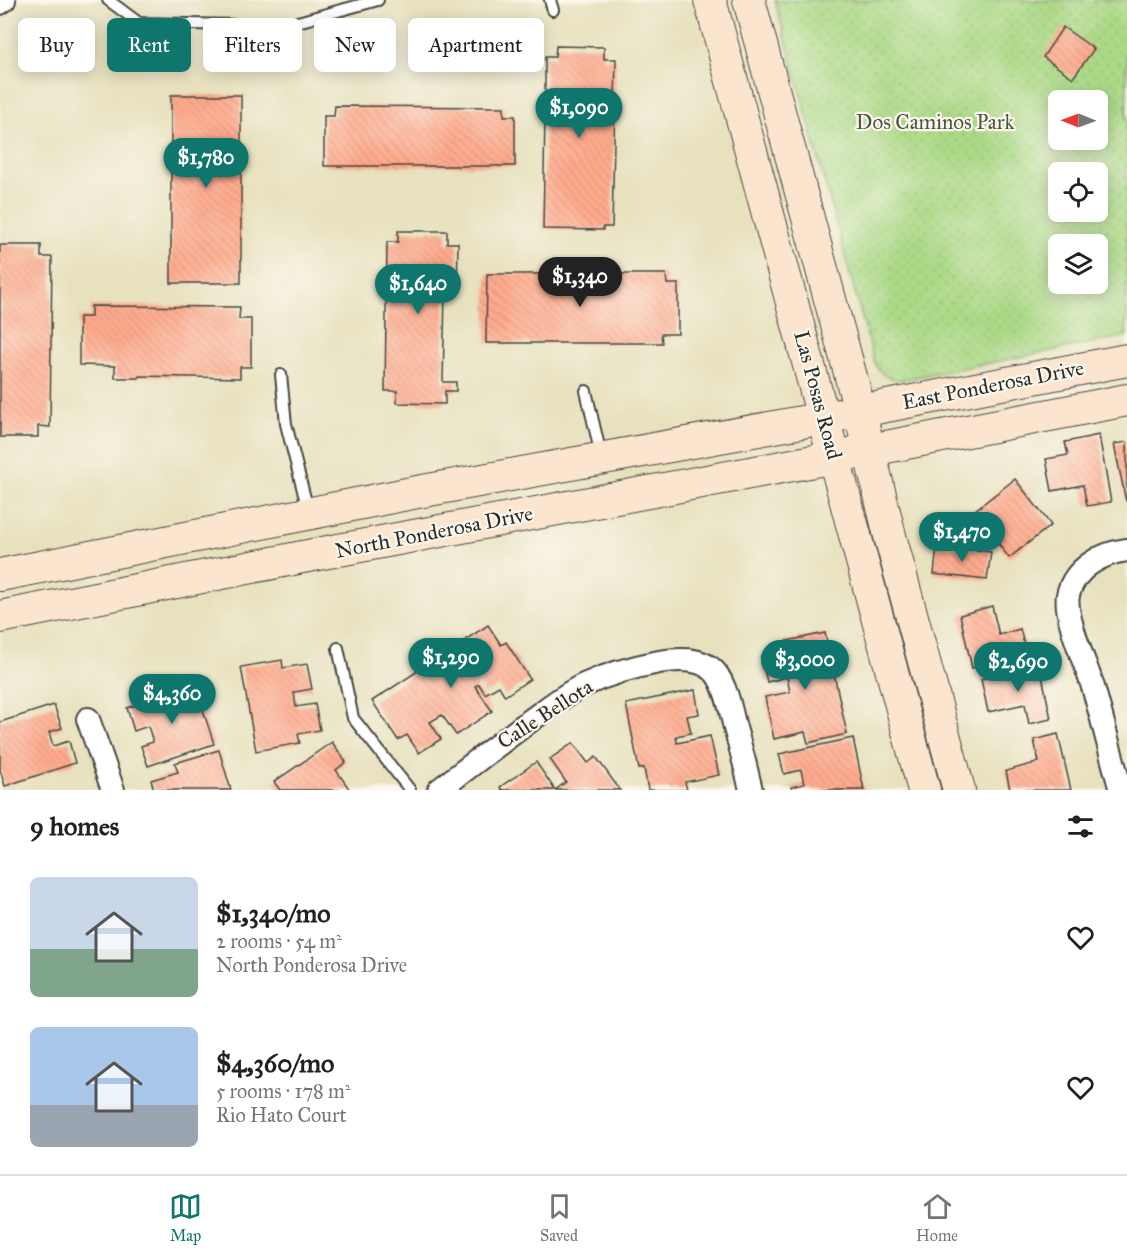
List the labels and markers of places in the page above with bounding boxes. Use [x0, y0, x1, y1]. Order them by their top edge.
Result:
pin: $1,090 [530, 88, 628, 139]
pin: $1,780 [157, 138, 255, 189]
pin: $1,340 [531, 257, 629, 308]
pin: $1,640 [369, 264, 467, 315]
pin: $1,470 [913, 512, 1011, 563]
pin: $1,290 [402, 638, 500, 689]
pin: $3,000 [756, 640, 854, 691]
pin: $2,690 [969, 642, 1067, 693]
pin: $4,360 [123, 674, 221, 725]

